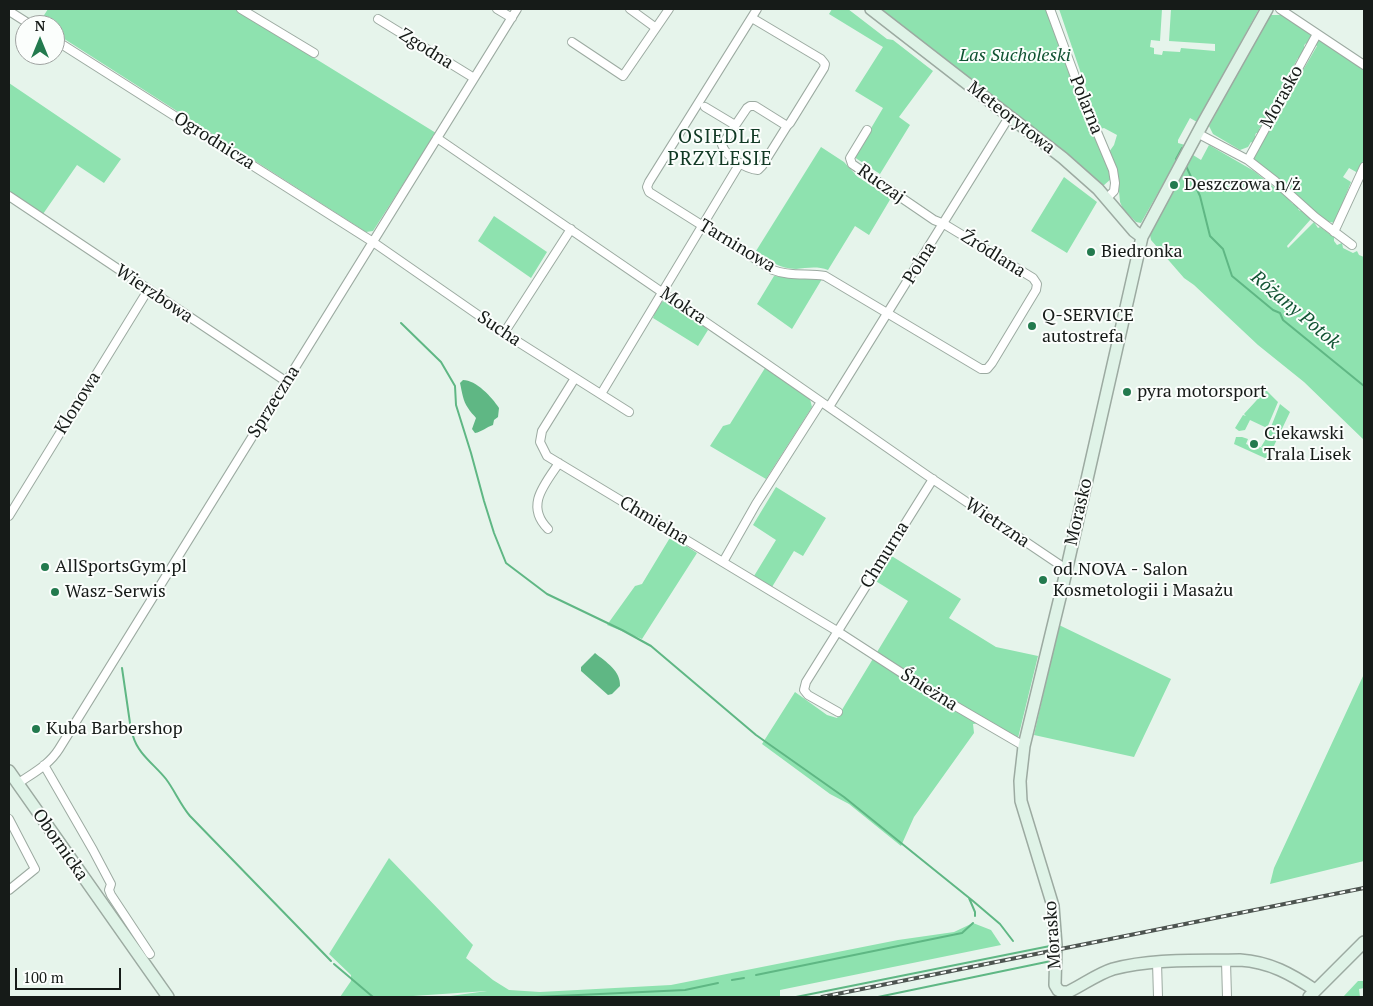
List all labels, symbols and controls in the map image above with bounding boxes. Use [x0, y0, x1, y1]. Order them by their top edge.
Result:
north arrow [15, 15, 65, 65]
text: N [35, 16, 45, 35]
street label: Zgodna [395, 24, 457, 74]
park label: Las Sucholeski [959, 45, 1071, 67]
street label: Morasko [1256, 62, 1308, 132]
street label: Polarna [1064, 73, 1108, 137]
street label: Meteorytowa [963, 77, 1059, 159]
street label: Ogrodnicza [169, 108, 259, 174]
district label: OSIEDLE PRZYLESIE [666, 127, 774, 171]
street label: Ruczaj [853, 160, 909, 208]
place label: Deszczowa n/ż [1184, 174, 1301, 196]
marker: Deszczowa n/ż [1168, 179, 1180, 191]
street label: Tarninowa [695, 215, 779, 277]
street label: Źródlana [957, 226, 1029, 282]
street label: Polna [899, 238, 941, 288]
place label: Biedronka [1101, 241, 1182, 263]
marker: Biedronka [1085, 246, 1097, 258]
street label: Wierzbowa [111, 260, 197, 328]
water label: Różany Potok [1246, 266, 1344, 354]
street label: Mokra [656, 283, 710, 329]
place label: Q-SERVICE autostrefa [1042, 305, 1134, 348]
street label: Sucha [473, 307, 525, 351]
marker: Q-SERVICE autostrefa [1026, 320, 1038, 332]
street label: Sprzeczna [243, 362, 305, 442]
street label: Klonowa [50, 368, 106, 438]
place label: pyra motorsport [1137, 381, 1267, 403]
marker: pyra motorsport [1121, 386, 1133, 398]
place label: Ciekawski Trala Lisek [1264, 423, 1351, 466]
marker: Ciekawski Trala Lisek [1248, 438, 1260, 450]
street label: Morasko [1061, 476, 1097, 548]
street label: Chmielna [615, 492, 693, 550]
street label: Wietrzna [961, 494, 1033, 552]
street label: Chmurna [856, 518, 914, 592]
place label: AllSportsGym.pl [55, 556, 187, 578]
place label: od.NOVA - Salon Kosmetologii i Masażu [1053, 559, 1233, 602]
marker: AllSportsGym.pl [39, 561, 51, 573]
marker: od.NOVA - Salon Kosmetologii i Masażu [1037, 574, 1049, 586]
place label: Wasz-Serwis [65, 581, 166, 603]
marker: Wasz-Serwis [49, 586, 61, 598]
street label: Śnieżna [896, 664, 962, 716]
place label: Kuba Barbershop [46, 718, 183, 740]
marker: Kuba Barbershop [30, 723, 42, 735]
street label: Obornicka [27, 805, 93, 885]
street label: Morasko [1040, 900, 1066, 970]
scale bar [18, 958, 124, 990]
text: 100 m [23, 967, 64, 987]

